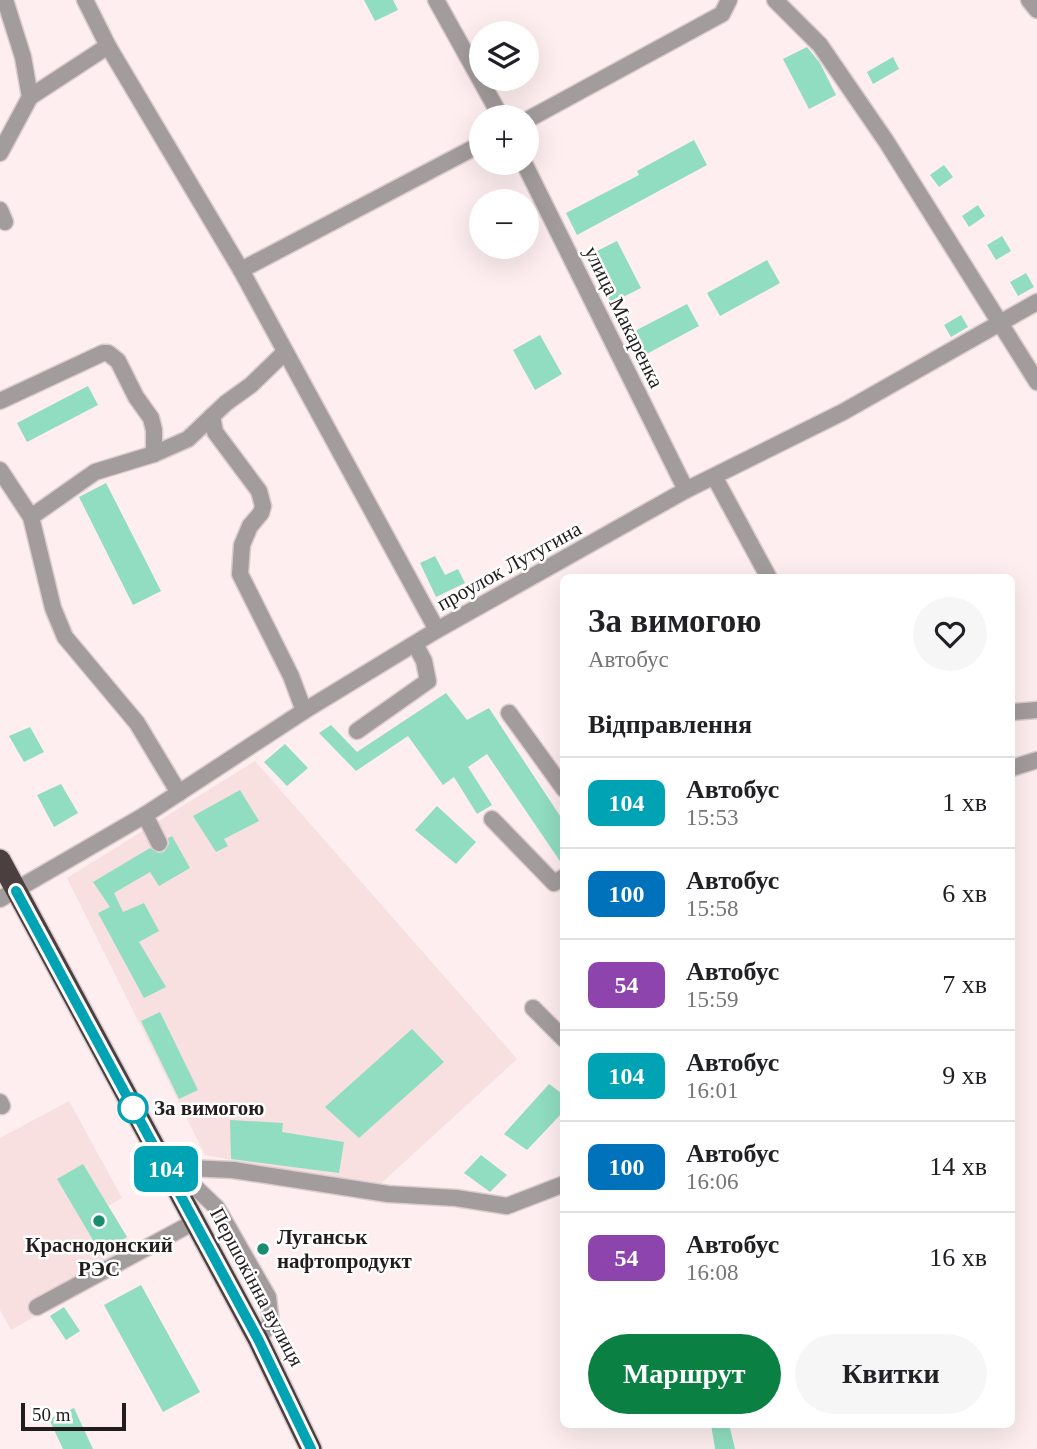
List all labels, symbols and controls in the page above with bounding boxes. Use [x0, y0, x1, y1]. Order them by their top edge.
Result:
map controls [469, 21, 539, 259]
button: layers [469, 21, 539, 91]
button: + [469, 105, 539, 175]
button: − [469, 189, 539, 259]
street label: улица Макаренка [579, 242, 669, 392]
street label: проулок Лутугина [433, 516, 586, 616]
button: heart [913, 597, 987, 671]
text: За вимогою [588, 603, 761, 639]
text: Автобус [588, 647, 669, 672]
text: Відправлення [588, 710, 752, 739]
text: Автобус [686, 775, 779, 804]
text: 1 хв [942, 788, 987, 817]
text: 104 [609, 790, 645, 816]
text: 15:53 [686, 805, 738, 830]
text: Автобус [686, 866, 779, 895]
text: 6 хв [942, 879, 987, 908]
text: 100 [609, 881, 645, 907]
text: 15:58 [686, 896, 738, 921]
text: Автобус [686, 957, 779, 986]
text: 7 хв [942, 970, 987, 999]
text: 54 [615, 972, 639, 998]
text: 15:59 [686, 987, 738, 1012]
text: Автобус [686, 1048, 779, 1077]
text: 9 хв [942, 1061, 987, 1090]
text: 104 [609, 1063, 645, 1089]
text: 16:01 [686, 1078, 738, 1103]
marker: За вимогою [118, 1093, 148, 1123]
place label: За вимогою [154, 1096, 264, 1120]
text: Автобус [686, 1139, 779, 1168]
line badge: 104 [126, 1146, 206, 1192]
text: 14 хв [929, 1152, 987, 1181]
text: 100 [609, 1154, 645, 1180]
text: 104 [148, 1156, 184, 1182]
text: 16:06 [686, 1169, 738, 1194]
street label: Першокінна вулиця [205, 1204, 309, 1371]
marker: Краснодонский РЭС [91, 1213, 107, 1229]
place label: Луганськ нафтопродукт [277, 1225, 413, 1273]
text: Автобус [686, 1230, 779, 1259]
place label: Краснодонский РЭС [25, 1233, 173, 1281]
marker: Луганськ нафтопродукт [255, 1241, 271, 1257]
text: 16 хв [929, 1243, 987, 1272]
text: 54 [615, 1245, 639, 1271]
text: 16:08 [686, 1260, 738, 1285]
button: Маршрут [588, 1334, 781, 1414]
button: Квитки [795, 1334, 987, 1414]
scale bar [21, 1400, 126, 1432]
text: 50 m [32, 1404, 71, 1425]

